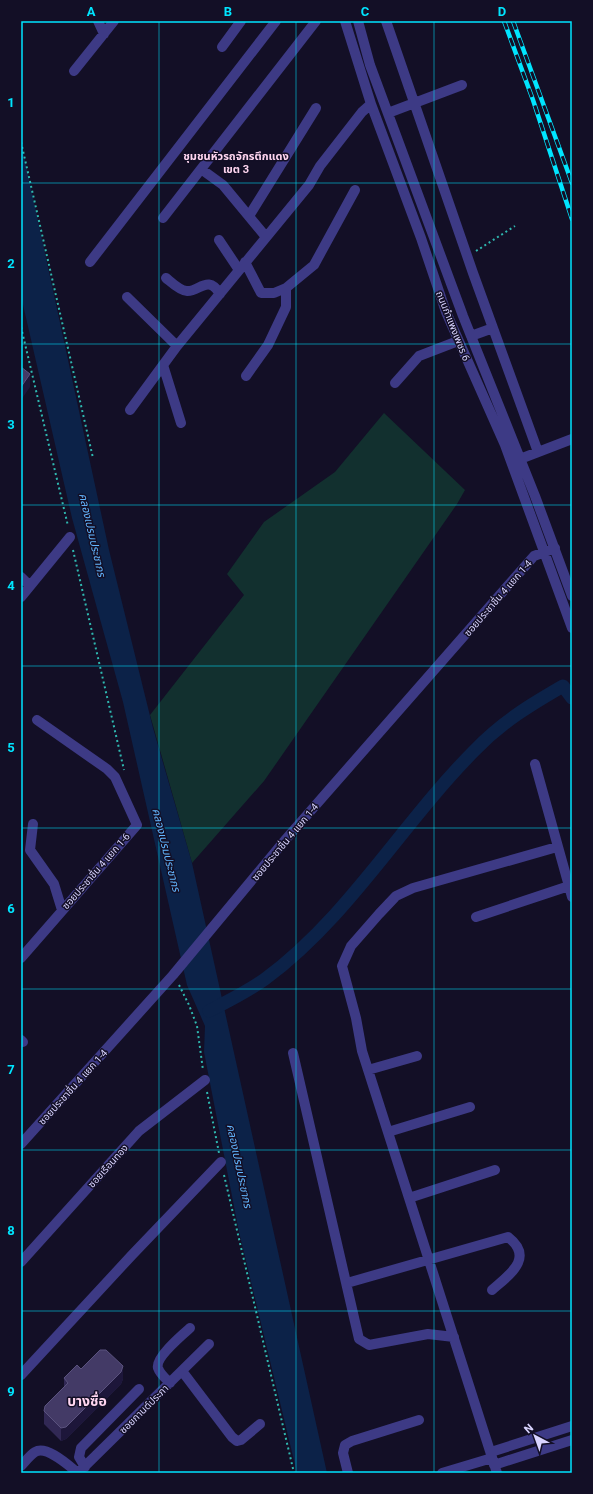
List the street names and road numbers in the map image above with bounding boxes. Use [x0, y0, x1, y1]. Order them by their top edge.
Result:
street label: ถนนกำแพงเพชร 6 [434, 289, 472, 363]
street label: ซอยประชาชื่น 4 แยก 1-4 [460, 556, 534, 638]
street label: ซอยประชาชื่น 4 แยก 1-4 [248, 800, 321, 883]
street label: ซอยประชาชื่น 4 แยก 1-6 [58, 829, 132, 911]
street label: ซอยประชาชื่น 4 แยก 1-4 [35, 1046, 110, 1127]
street label: ซอยเรือนทอง [86, 1142, 130, 1190]
street label: ซอยกานต์ประภา [117, 1382, 171, 1436]

